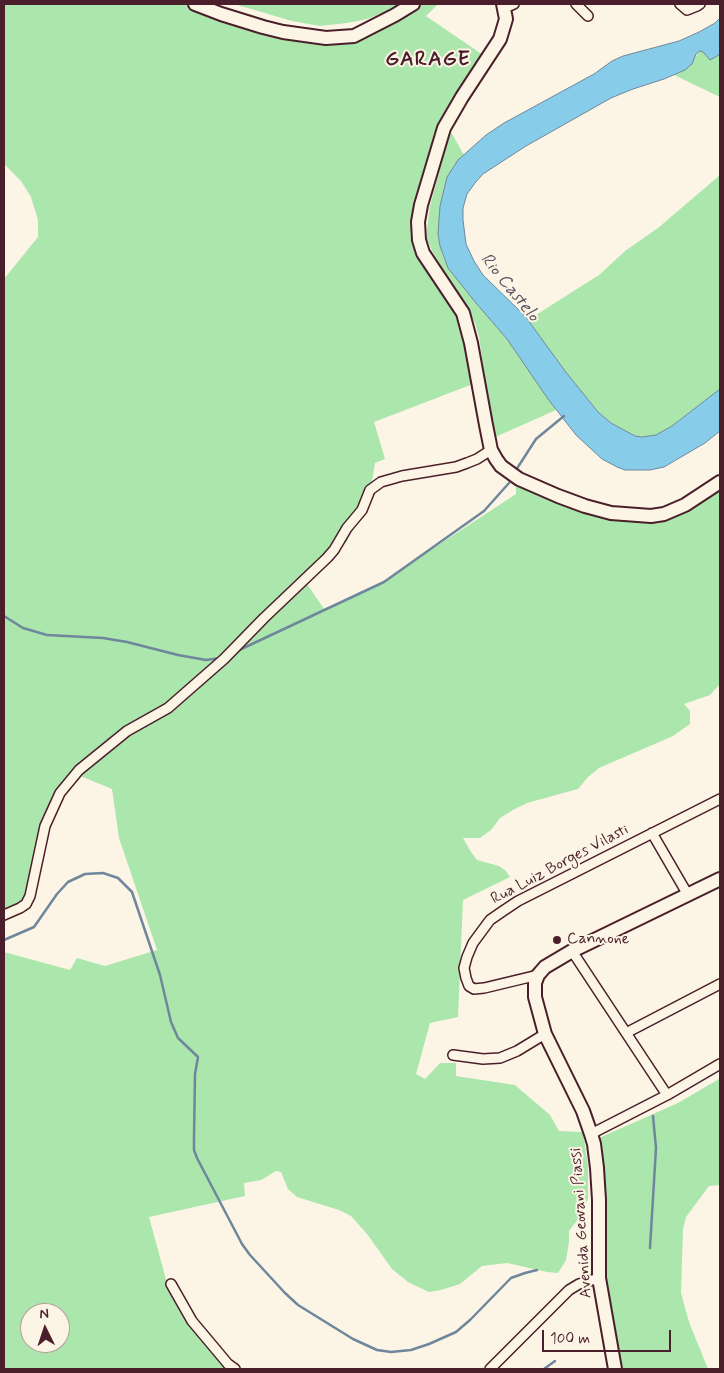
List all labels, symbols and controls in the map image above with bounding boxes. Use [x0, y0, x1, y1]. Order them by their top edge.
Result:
district label: GARAGE [385, 48, 471, 74]
water label: Rio Castelo [475, 249, 543, 327]
street label: Rua Luiz Borges Vilasti [488, 821, 632, 909]
place label: Cannone [567, 930, 629, 950]
marker: Cannone [551, 934, 563, 946]
street label: Avenida Geovani Piassi [567, 1147, 597, 1299]
north arrow [20, 1303, 70, 1353]
text: N [39, 1305, 49, 1323]
scale bar [544, 1320, 673, 1352]
text: 100 m [550, 1329, 590, 1349]

